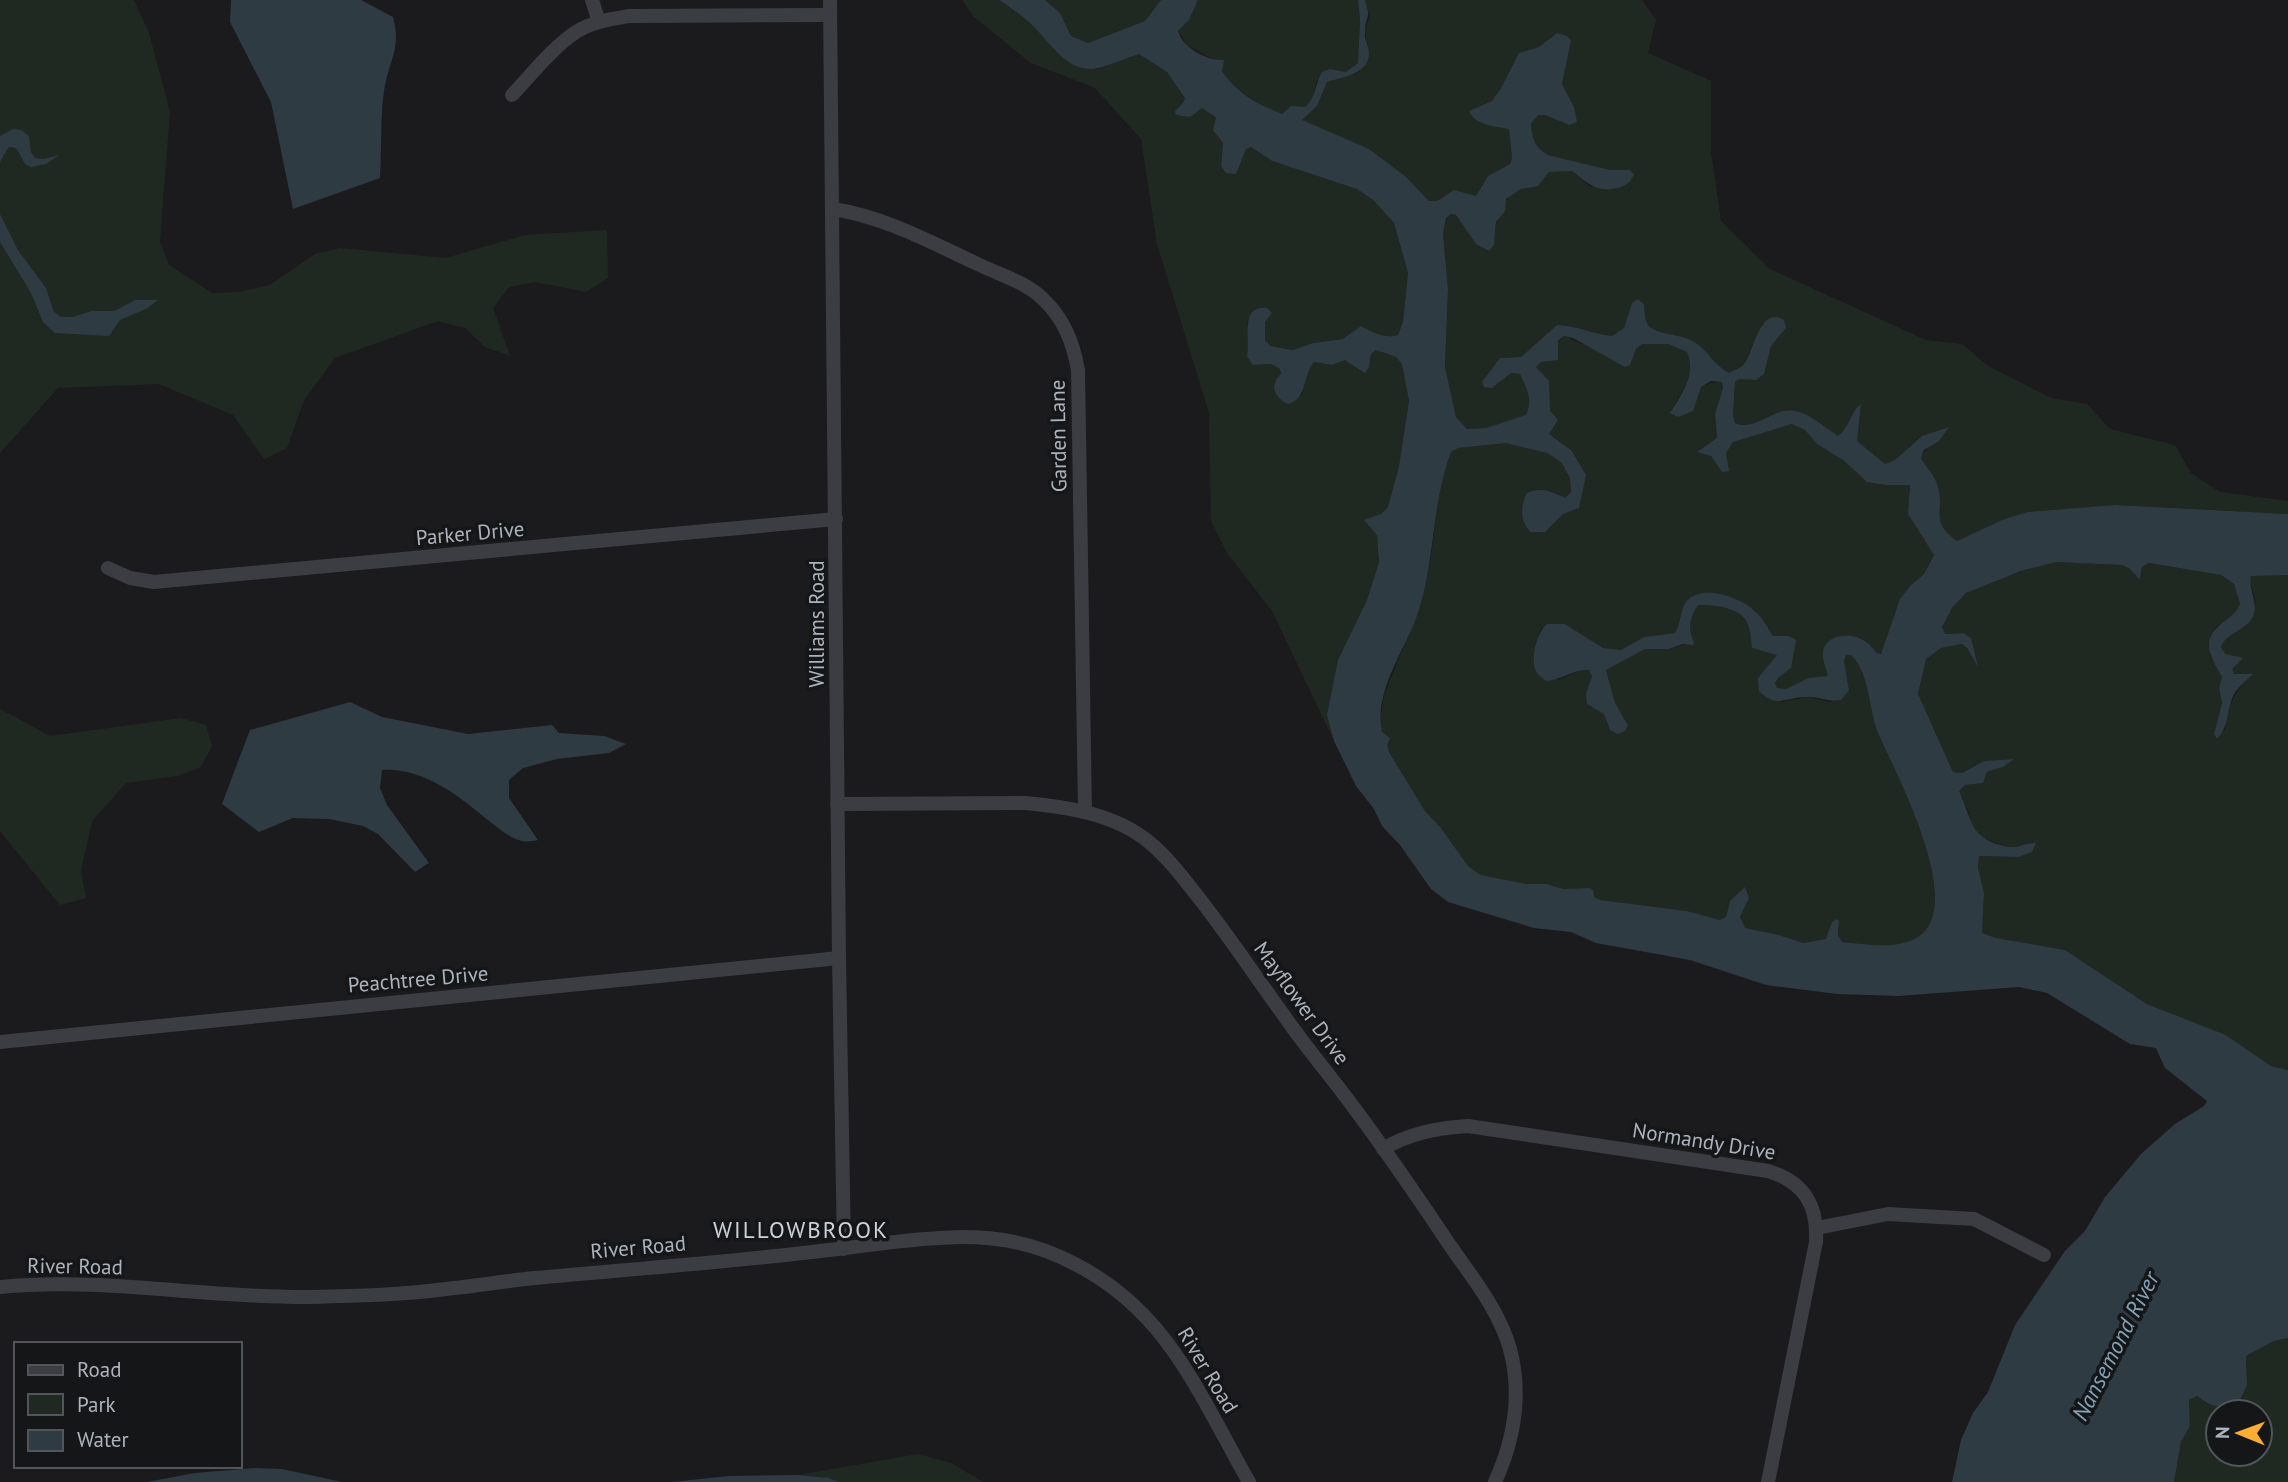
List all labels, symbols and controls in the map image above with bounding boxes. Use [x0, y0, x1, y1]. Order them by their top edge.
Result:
street label: Garden Lane [1044, 380, 1072, 492]
street label: Parker Drive [415, 515, 525, 551]
street label: Williams Road [803, 560, 830, 688]
street label: Mayflower Drive [1248, 936, 1356, 1070]
street label: Peachtree Drive [347, 959, 489, 999]
street label: Normandy Drive [1631, 1116, 1777, 1166]
district label: WILLOWBROOK [713, 1215, 889, 1244]
street label: River Road [589, 1229, 687, 1265]
street label: River Road [27, 1252, 123, 1280]
water label: Nansemond River [2065, 1265, 2166, 1425]
street label: River Road [1172, 1322, 1244, 1418]
legend [14, 1342, 242, 1468]
text: Road [77, 1356, 121, 1383]
text: Park [77, 1391, 116, 1418]
north arrow [2204, 1398, 2274, 1468]
text: Water [77, 1426, 129, 1453]
text: N [2210, 1426, 2234, 1439]

